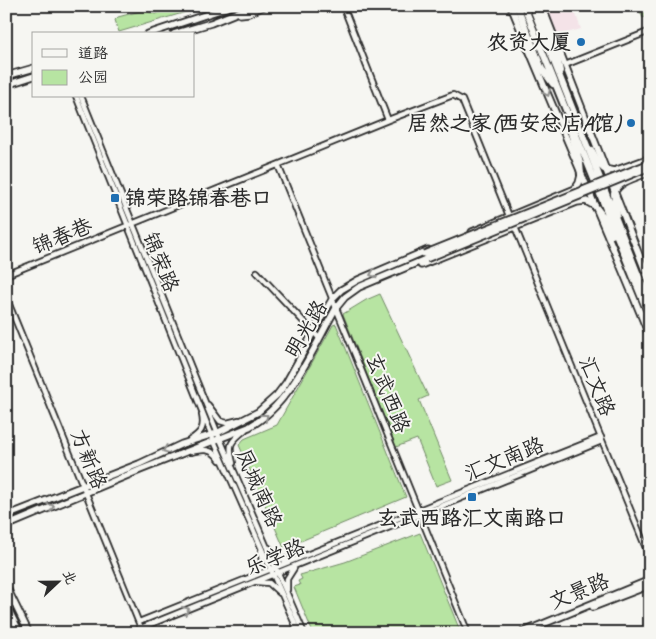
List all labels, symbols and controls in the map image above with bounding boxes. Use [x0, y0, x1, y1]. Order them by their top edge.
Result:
place label: 农资大厦 [487, 29, 571, 55]
legend [32, 32, 195, 98]
marker: 农资大厦 [575, 36, 587, 48]
text: 道路 [78, 44, 108, 63]
text: 公园 [78, 68, 108, 87]
one-way arrow [540, 88, 551, 97]
place label: 居然之家(西安总店A馆) [407, 110, 623, 136]
marker: 居然之家(西安总店A馆) [625, 117, 637, 129]
place label: 锦荣路锦春巷口 [125, 185, 272, 211]
marker: 锦荣路锦春巷口 [109, 192, 121, 204]
street label: 锦春巷 [28, 212, 96, 260]
street label: 锦荣路 [137, 228, 185, 296]
one-way arrow [369, 267, 378, 278]
street label: 明光路 [279, 295, 333, 363]
street label: 玄武西路 [360, 349, 416, 437]
street label: 汇文路 [573, 352, 621, 420]
one-way arrow [259, 414, 269, 423]
street label: 方新路 [65, 425, 113, 493]
street label: 汇文南路 [460, 431, 548, 487]
one-way arrow [162, 444, 171, 455]
street label: 凤城南路 [230, 444, 288, 532]
marker: 玄武西路汇文南路口 [466, 491, 478, 503]
one-way arrow [46, 503, 55, 514]
place label: 玄武西路汇文南路口 [378, 505, 567, 531]
street label: 乐学路 [241, 533, 309, 581]
north arrow [32, 556, 82, 606]
street label: 文景路 [545, 567, 613, 615]
text: 北 [59, 568, 80, 587]
one-way arrow [181, 605, 190, 616]

